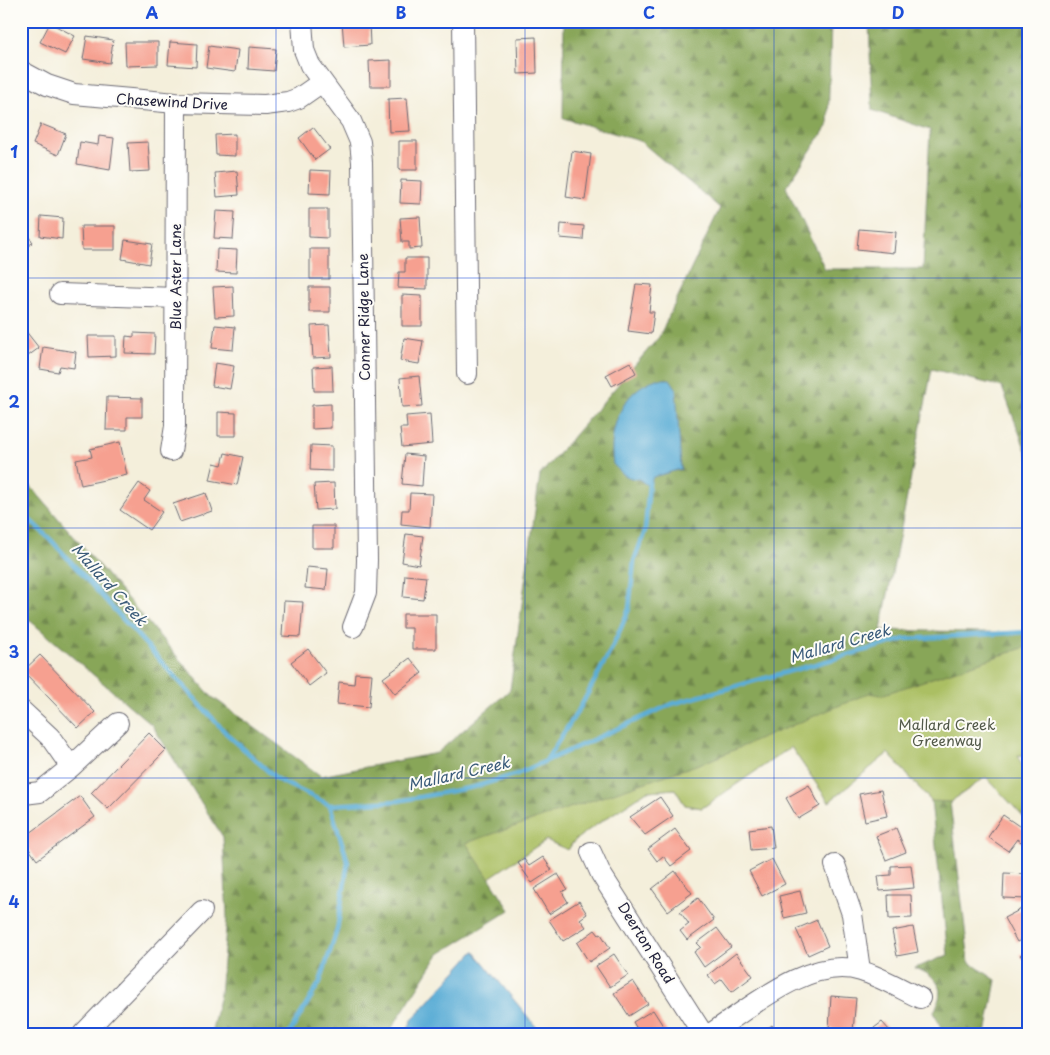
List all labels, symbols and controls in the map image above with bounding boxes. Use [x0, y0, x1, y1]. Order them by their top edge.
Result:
text: A [146, 0, 159, 24]
text: B [396, 0, 407, 24]
text: C [643, 0, 655, 24]
text: D [892, 0, 904, 24]
street label: Chasewind Drive [116, 88, 228, 115]
text: 1 [10, 139, 18, 163]
street label: Blue Aster Lane [165, 223, 186, 331]
street label: Conner Ridge Lane [352, 253, 375, 381]
text: 2 [8, 389, 20, 413]
water label: Mallard Creek [67, 538, 154, 631]
water label: Mallard Creek [787, 617, 893, 668]
text: 3 [9, 639, 19, 663]
park label: Mallard Creek Greenway [899, 714, 996, 751]
water label: Mallard Creek [405, 749, 513, 795]
text: 4 [9, 889, 20, 913]
street label: Deerton Road [613, 898, 680, 987]

